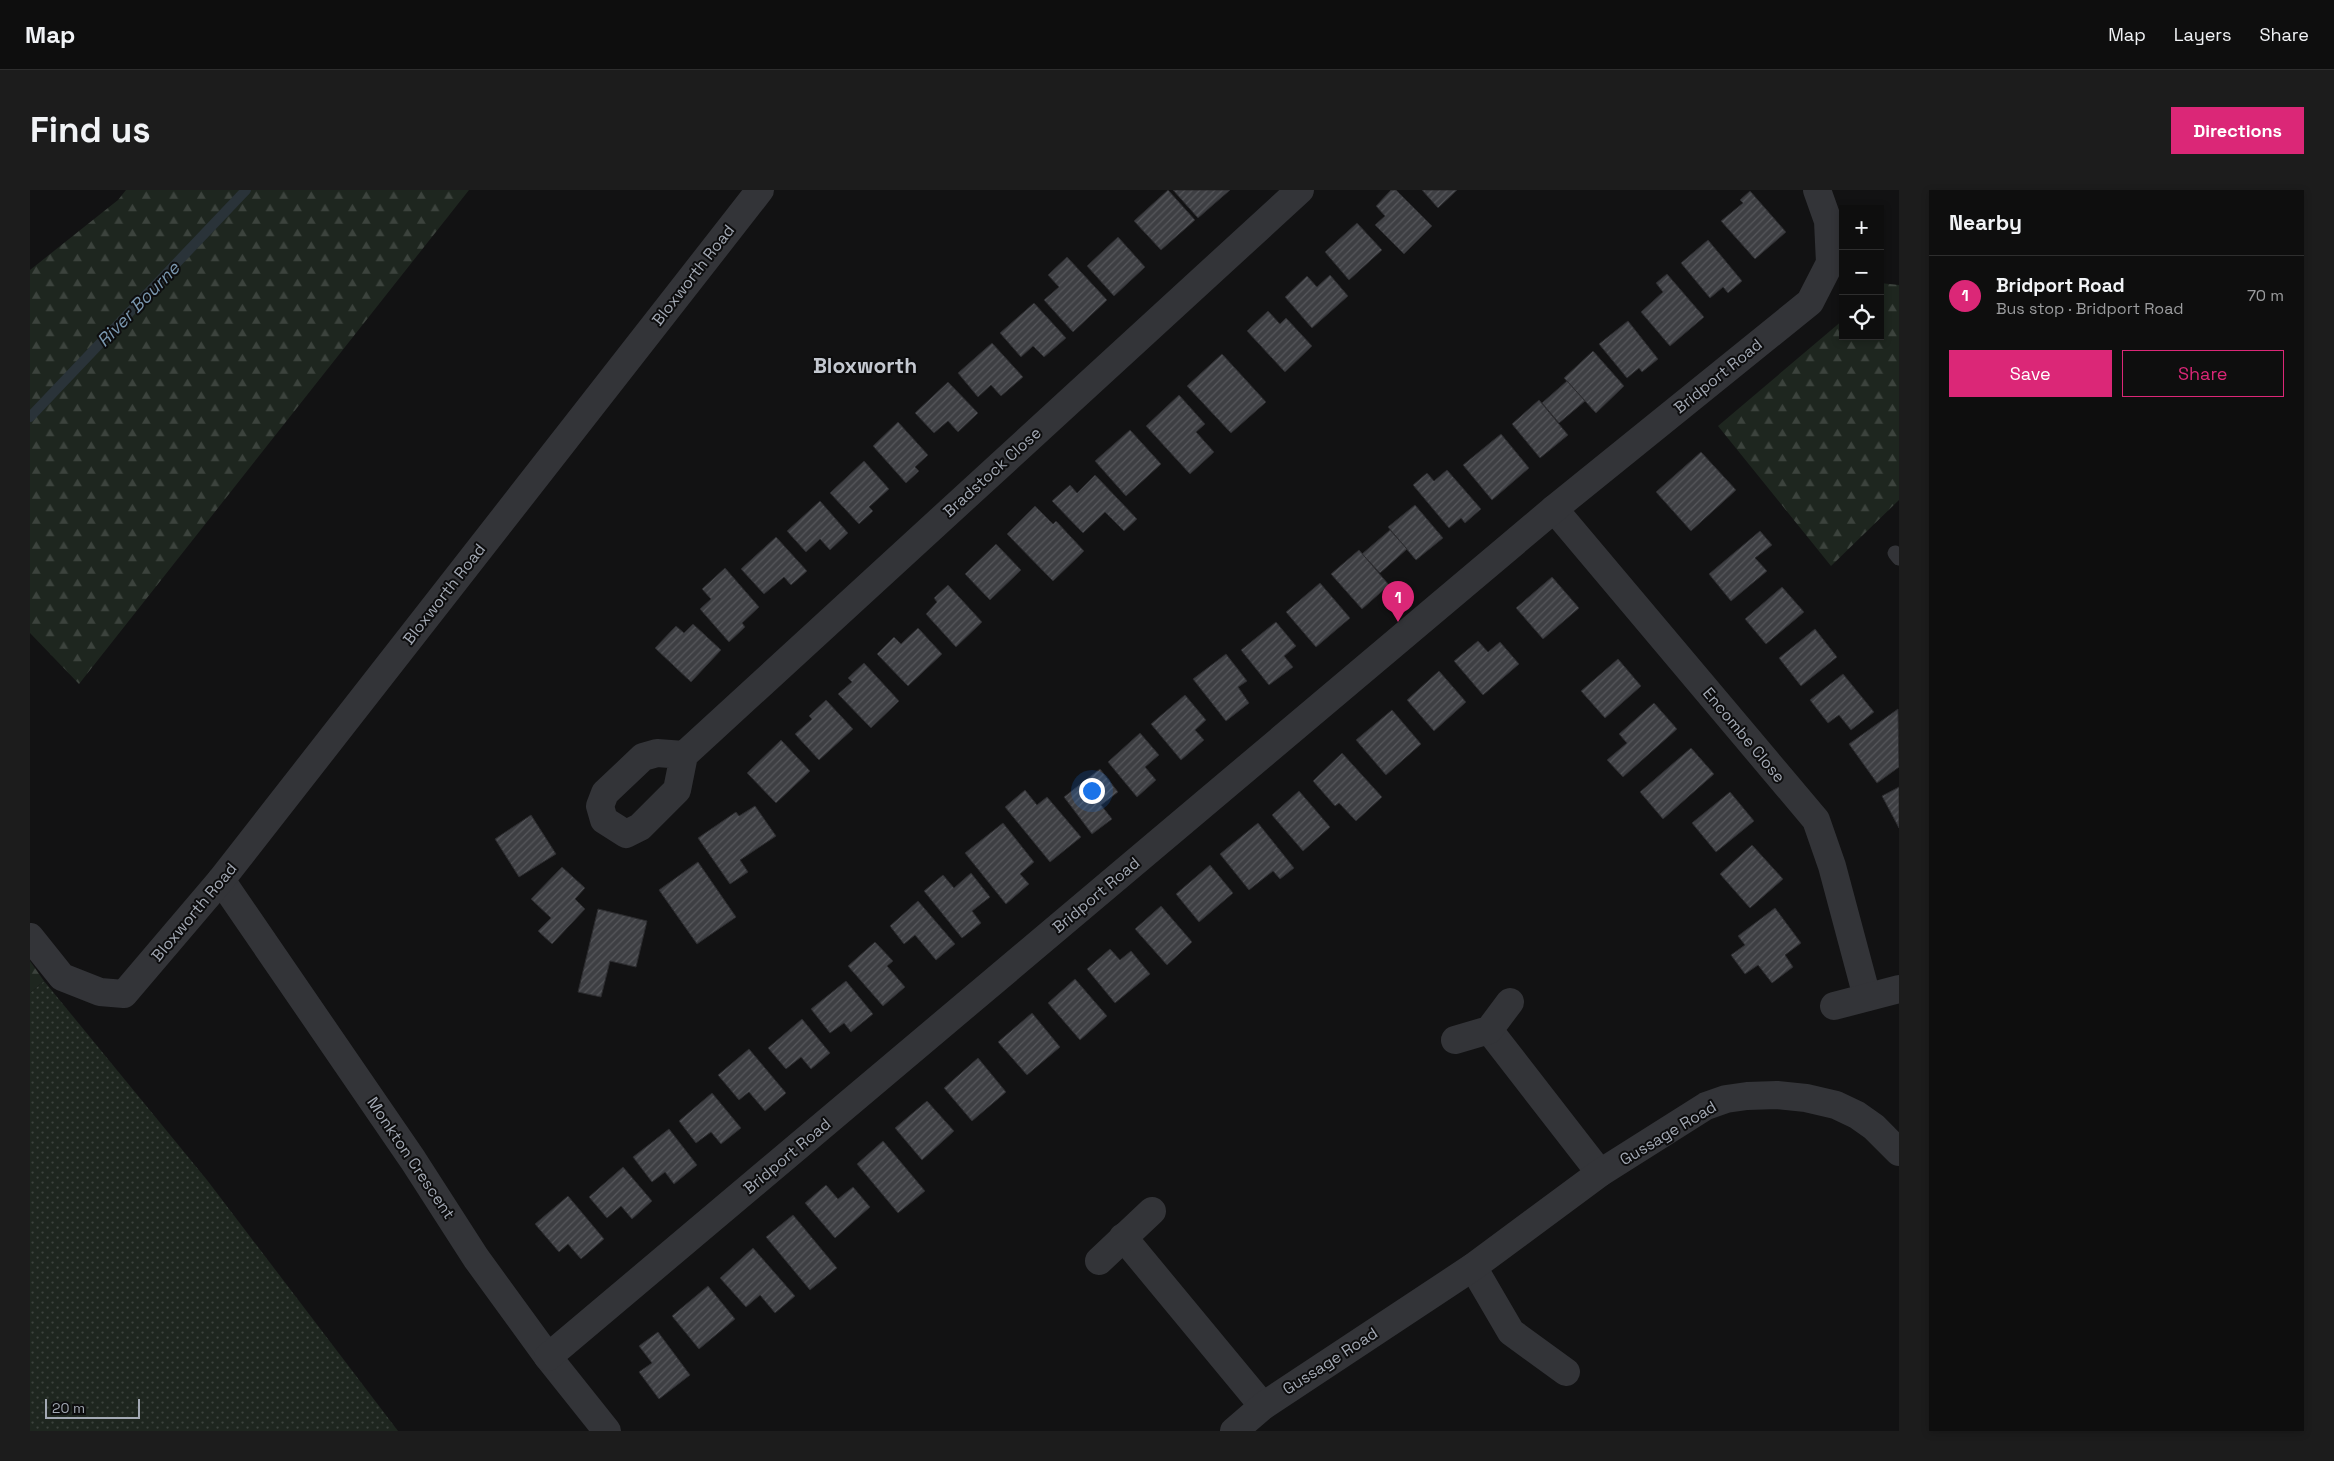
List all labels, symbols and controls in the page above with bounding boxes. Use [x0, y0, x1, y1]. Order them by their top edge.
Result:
text: Map [25, 19, 75, 50]
text: Map [2108, 23, 2146, 46]
text: Layers [2174, 23, 2231, 46]
text: Share [2259, 23, 2309, 46]
button: Directions [2171, 107, 2304, 154]
text: Find us [30, 108, 151, 152]
map controls [1839, 205, 1884, 340]
button: + [1839, 205, 1884, 250]
text: Nearby [1949, 209, 2022, 236]
street label: Bloxworth Road [647, 220, 739, 330]
button: − [1839, 250, 1884, 295]
water label: River Bourne [92, 256, 185, 351]
text: Bridport Road [1996, 273, 2125, 298]
text: 1 [1961, 285, 1969, 306]
text: 70 m [2247, 285, 2284, 306]
button: locate [1839, 295, 1884, 340]
text: Bus stop · Bridport Road [1996, 298, 2183, 319]
street label: Bridport Road [1669, 334, 1767, 418]
button: Save [1949, 350, 2112, 397]
button: Share [2122, 350, 2284, 397]
district label: Bloxworth [813, 352, 917, 379]
street label: Bradstock Close [938, 422, 1046, 522]
street label: Bloxworth Road [398, 539, 490, 649]
pin: 1 [1382, 581, 1414, 622]
street label: Encombe Close [1698, 683, 1790, 787]
your location [1079, 778, 1105, 804]
street label: Bridport Road [1048, 852, 1144, 938]
street label: Bloxworth Road [147, 858, 241, 966]
street label: Monkton Crescent [362, 1093, 460, 1223]
street label: Gussage Road [1616, 1096, 1720, 1170]
street label: Bridport Road [739, 1113, 835, 1199]
street label: Gussage Road [1278, 1322, 1382, 1400]
scale bar [45, 1396, 140, 1419]
text: 20 m [52, 1399, 85, 1417]

